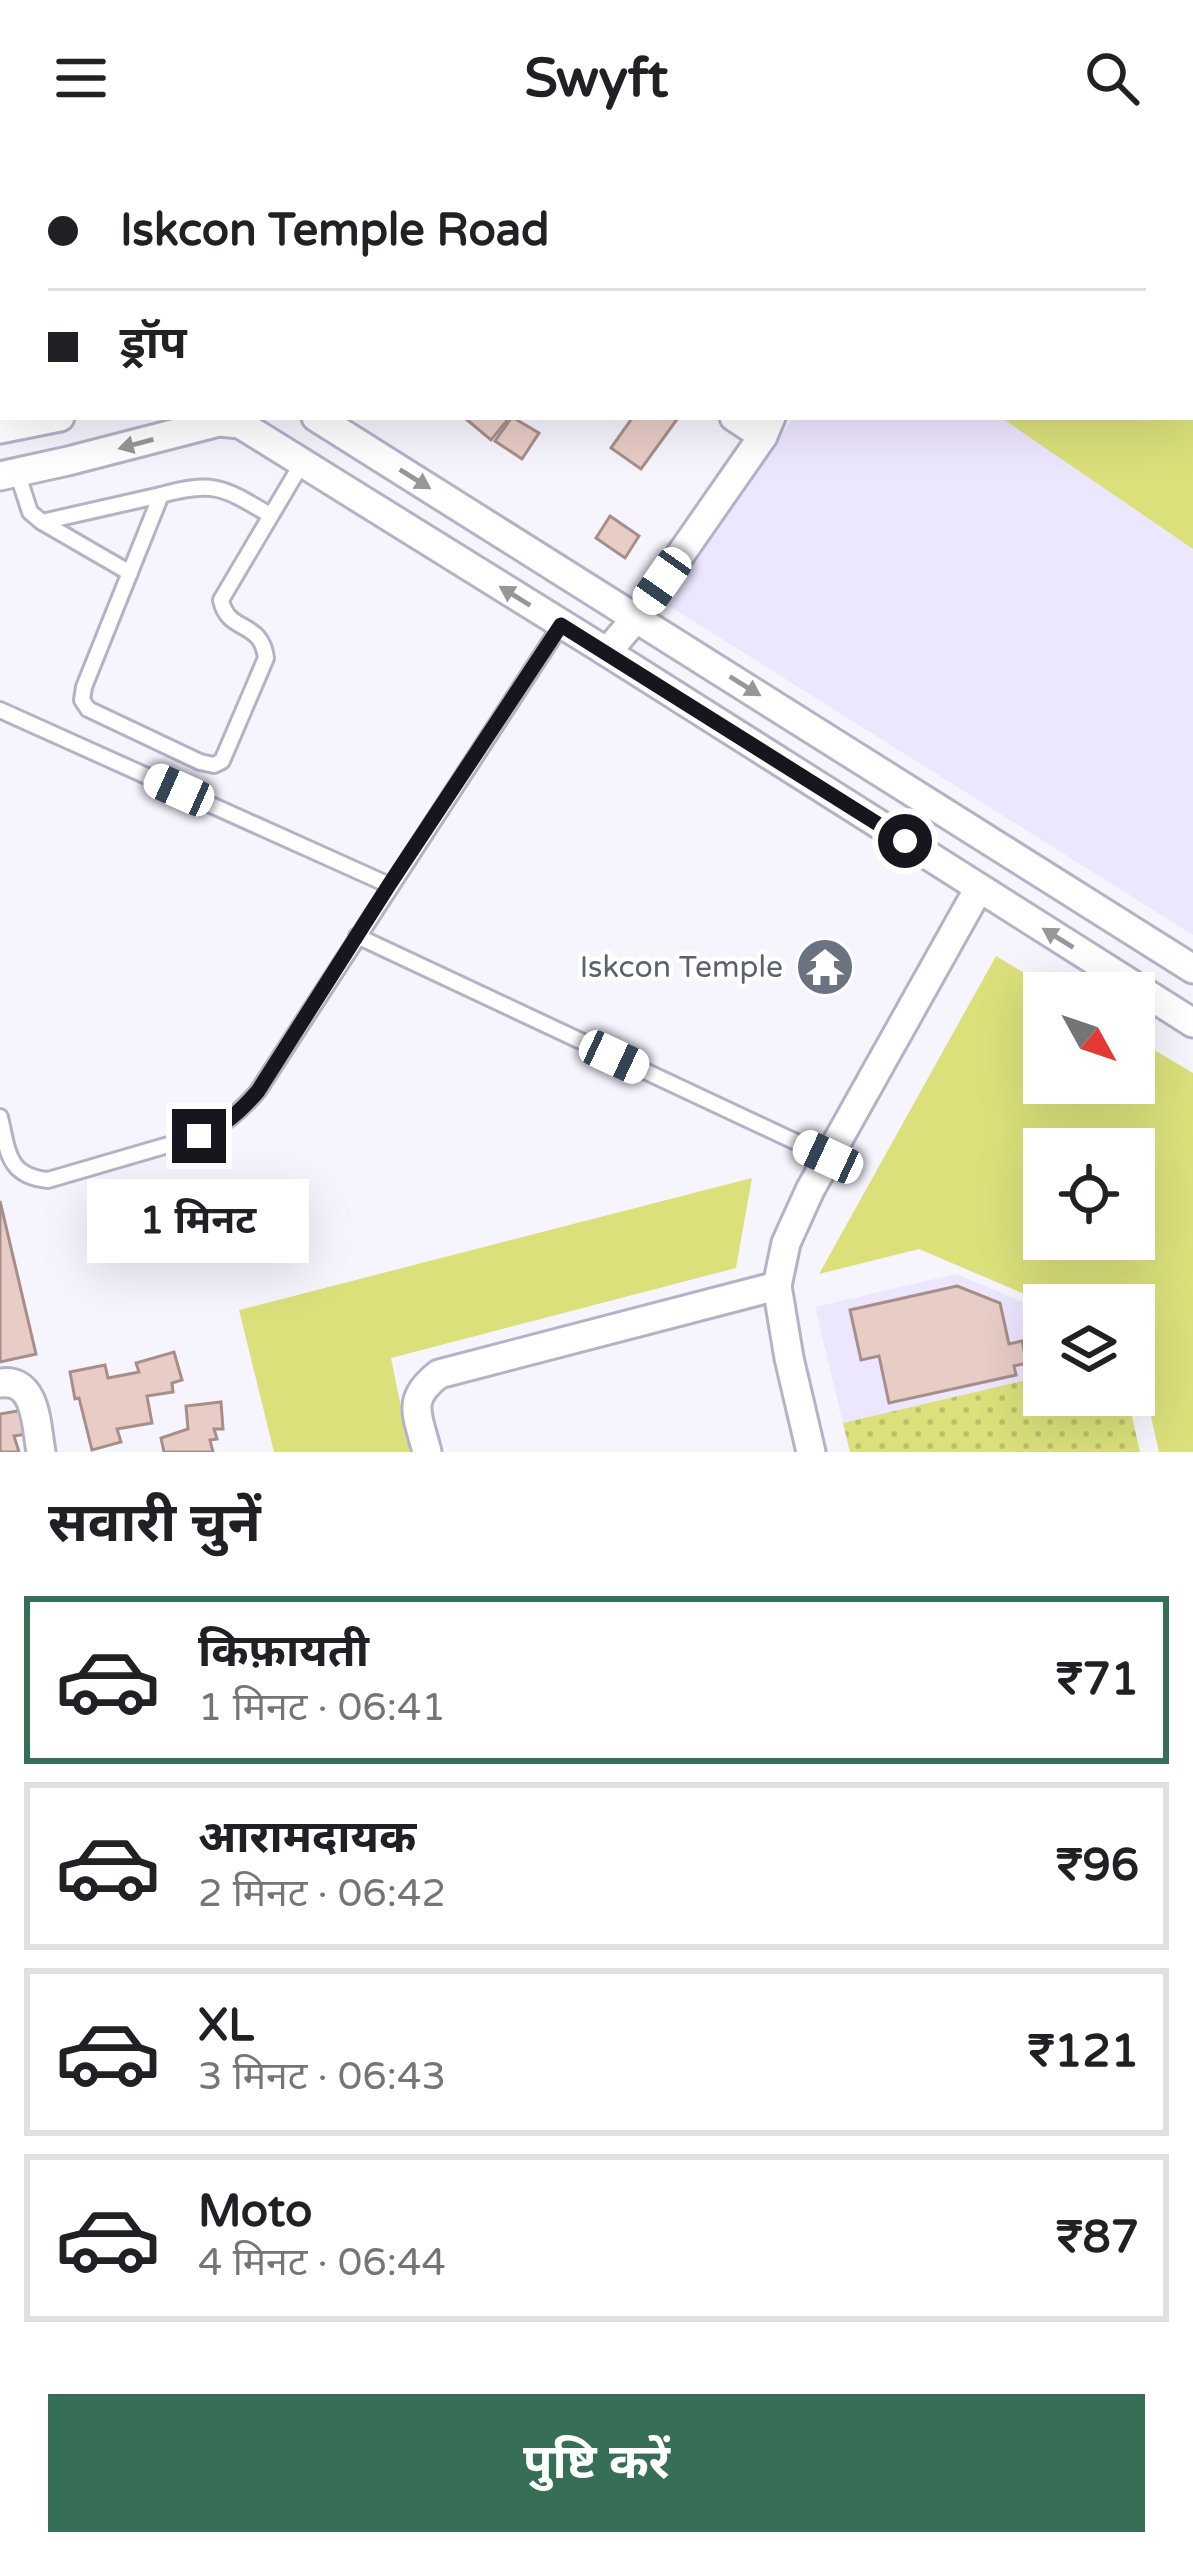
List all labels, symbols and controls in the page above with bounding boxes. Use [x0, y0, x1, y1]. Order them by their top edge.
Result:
icon: menu [48, 45, 114, 111]
icon: search [1079, 45, 1145, 111]
text: Swyft [524, 46, 669, 111]
text: Iskcon Temple Road [120, 204, 549, 258]
text: ड्रॉप [120, 317, 187, 371]
one-way arrow [117, 435, 154, 454]
one-way arrow [398, 468, 432, 489]
car [627, 541, 697, 621]
one-way arrow [498, 586, 532, 607]
one-way arrow [729, 674, 762, 696]
car [139, 759, 219, 821]
route start [878, 814, 932, 868]
one-way arrow [1042, 928, 1075, 950]
temple icon: Iskcon Temple [794, 936, 856, 998]
place label: Iskcon Temple [580, 949, 783, 986]
north arrow [1023, 972, 1155, 1104]
map controls [1023, 972, 1155, 1416]
car [574, 1025, 654, 1089]
route end [172, 1109, 226, 1163]
car [788, 1125, 868, 1189]
button: locate [1023, 1128, 1155, 1260]
callout: 1 मिनट [88, 1178, 310, 1262]
text: 1 मिनट [140, 1197, 256, 1244]
button: layers [1023, 1284, 1155, 1416]
text: सवारी चुनें [48, 1491, 261, 1556]
text: किफ़ायती [198, 1625, 369, 1679]
icon: car [54, 1626, 162, 1734]
text: ₹71 [1056, 1653, 1139, 1707]
text: 1 मिनट · 06:41 [198, 1684, 446, 1731]
text: आरामदायक [198, 1811, 416, 1865]
icon: car [54, 1812, 162, 1920]
text: ₹96 [1056, 1839, 1139, 1893]
text: 2 मिनट · 06:42 [198, 1870, 446, 1917]
icon: car [54, 1998, 162, 2106]
text: XL [198, 1999, 254, 2053]
text: ₹121 [1028, 2025, 1139, 2079]
text: 3 मिनट · 06:43 [198, 2053, 446, 2100]
icon: car [54, 2184, 162, 2292]
text: Moto [198, 2185, 312, 2239]
text: ₹87 [1056, 2211, 1139, 2265]
text: 4 मिनट · 06:44 [198, 2239, 446, 2286]
button: पुष्टि करें [48, 2394, 1145, 2532]

